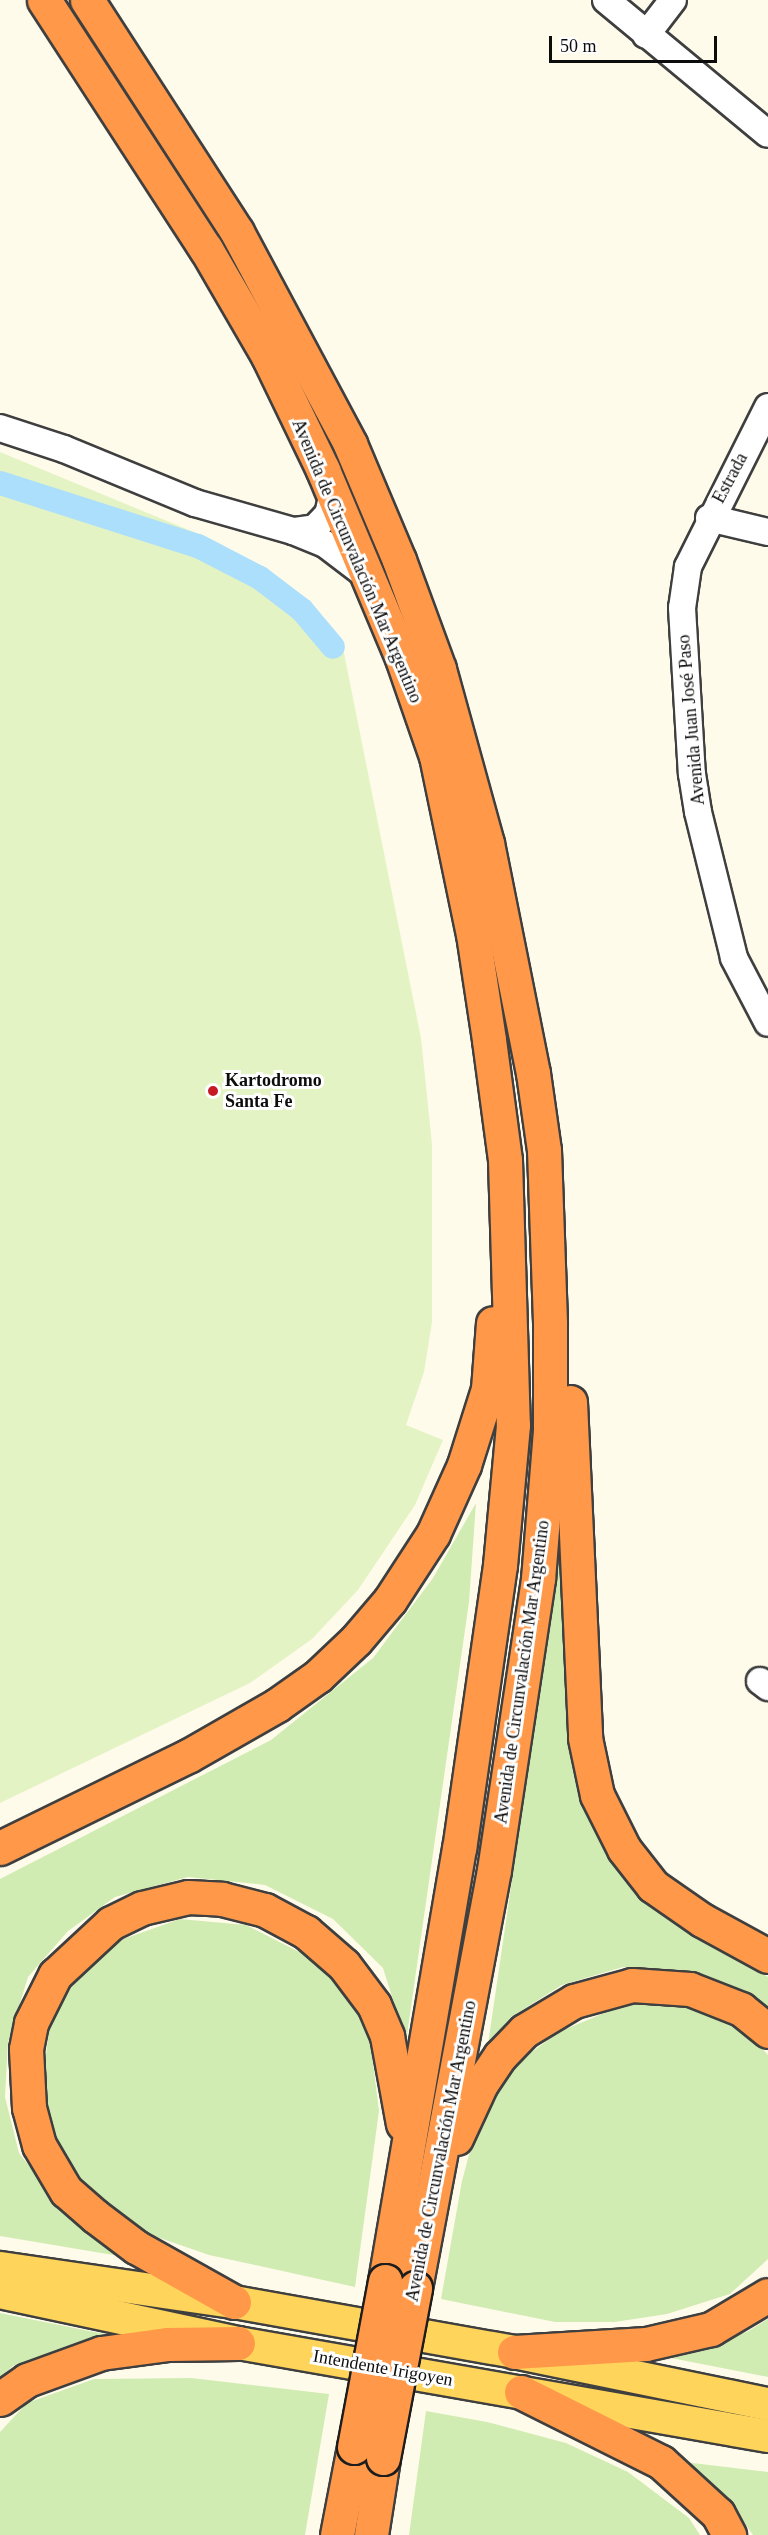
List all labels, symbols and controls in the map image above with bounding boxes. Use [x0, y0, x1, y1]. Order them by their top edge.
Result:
scale bar [552, 24, 720, 62]
text: 50 m [560, 36, 597, 56]
street label: Avenida de Circunvalación Mar Argentino [287, 415, 427, 707]
street label: Estrada [708, 449, 752, 507]
street label: Avenida Juan José Paso [673, 634, 709, 806]
place label: Kartodromo Santa Fe [225, 1070, 322, 1112]
marker: Kartodromo Santa Fe [206, 1084, 220, 1098]
street label: Avenida de Circunvalación Mar Argentino [490, 1518, 554, 1826]
street label: Avenida de Circunvalación Mar Argentino [401, 1998, 481, 2304]
street label: Intendente Irigoyen [311, 2345, 455, 2391]

